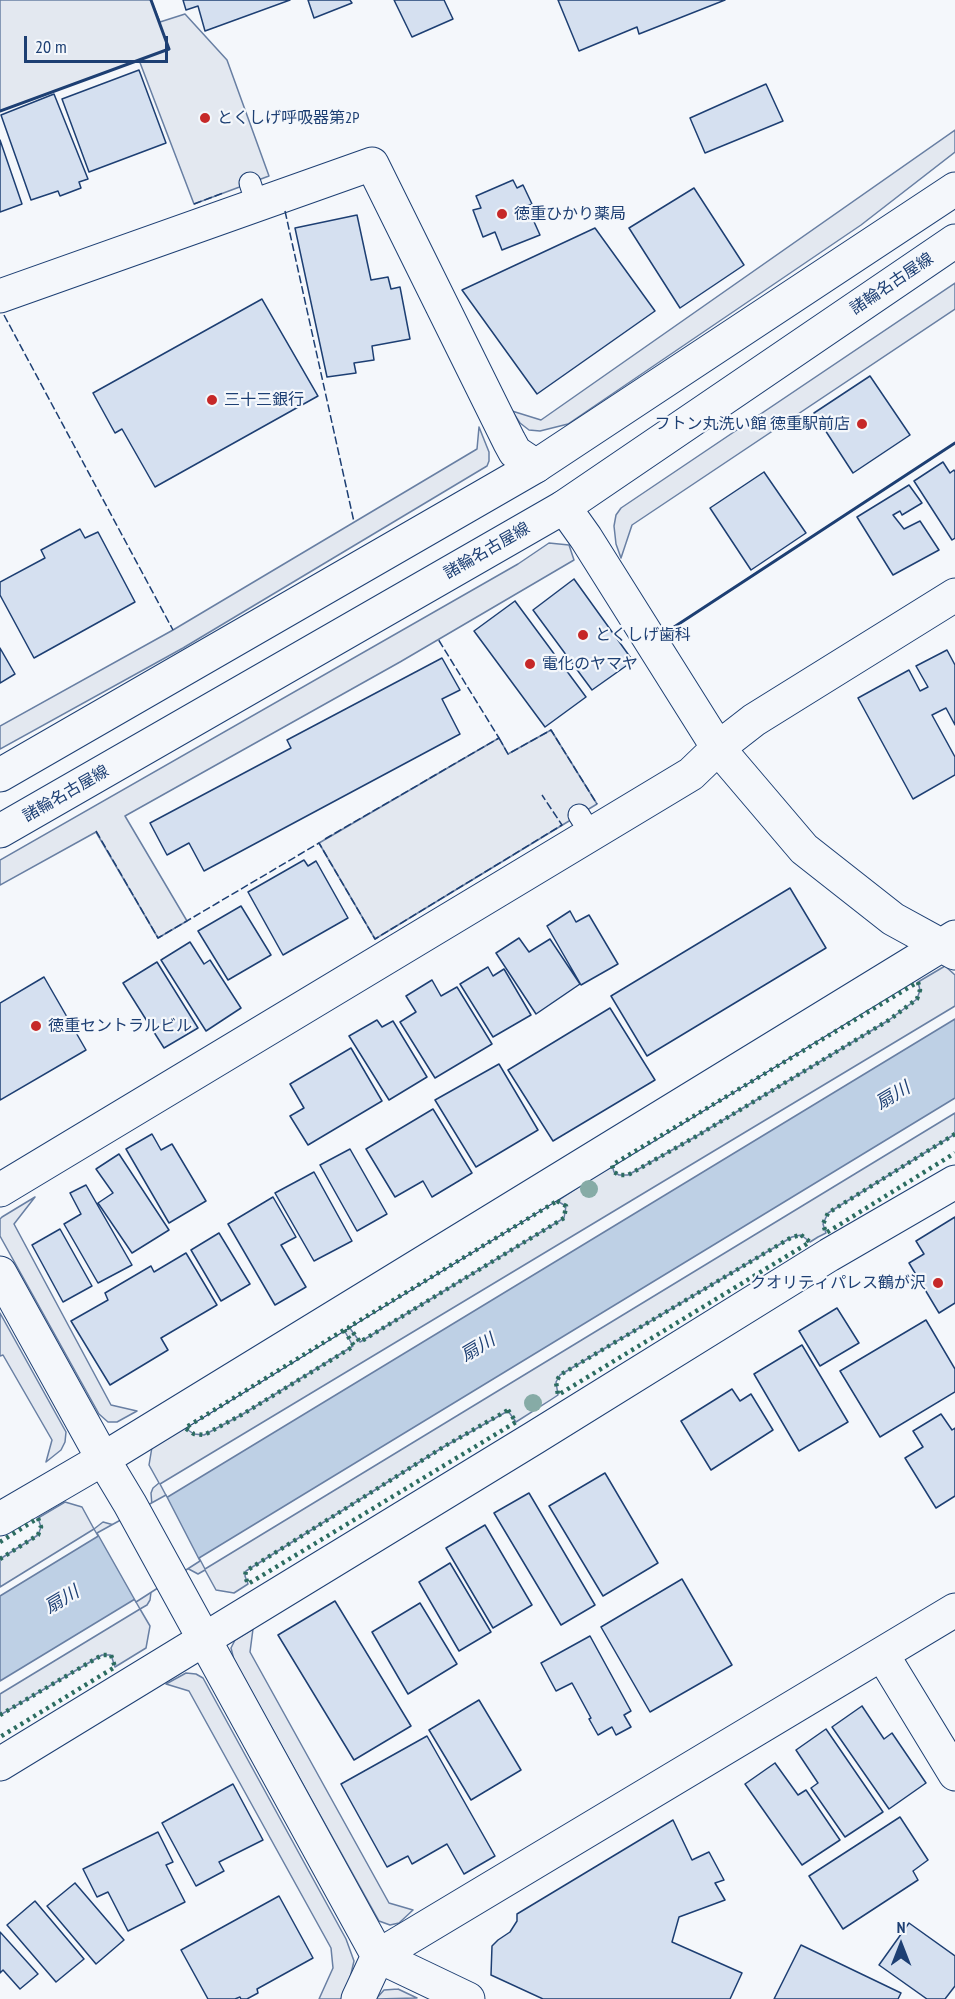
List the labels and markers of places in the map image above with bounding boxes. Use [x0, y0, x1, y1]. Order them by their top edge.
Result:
place label: とくしげ呼吸器第2P [217, 108, 359, 128]
marker: とくしげ呼吸器第2P [198, 111, 212, 125]
place label: 徳重ひかり薬局 [514, 204, 626, 224]
marker: 徳重ひかり薬局 [495, 207, 509, 221]
place label: 三十三銀行 [224, 390, 304, 410]
marker: 三十三銀行 [205, 393, 219, 407]
place label: フトン丸洗い館 徳重駅前店 [655, 414, 850, 434]
marker: フトン丸洗い館 徳重駅前店 [855, 417, 869, 431]
place label: とくしげ歯科 [595, 625, 691, 645]
marker: とくしげ歯科 [576, 628, 590, 642]
place label: 電化のヤマヤ [542, 654, 638, 674]
marker: 電化のヤマヤ [523, 657, 537, 671]
place label: 徳重セントラルビル [48, 1016, 192, 1036]
marker: 徳重セントラルビル [29, 1019, 43, 1033]
place label: クオリティパレス鶴が沢 [750, 1273, 926, 1293]
marker: クオリティパレス鶴が沢 [931, 1276, 945, 1290]

